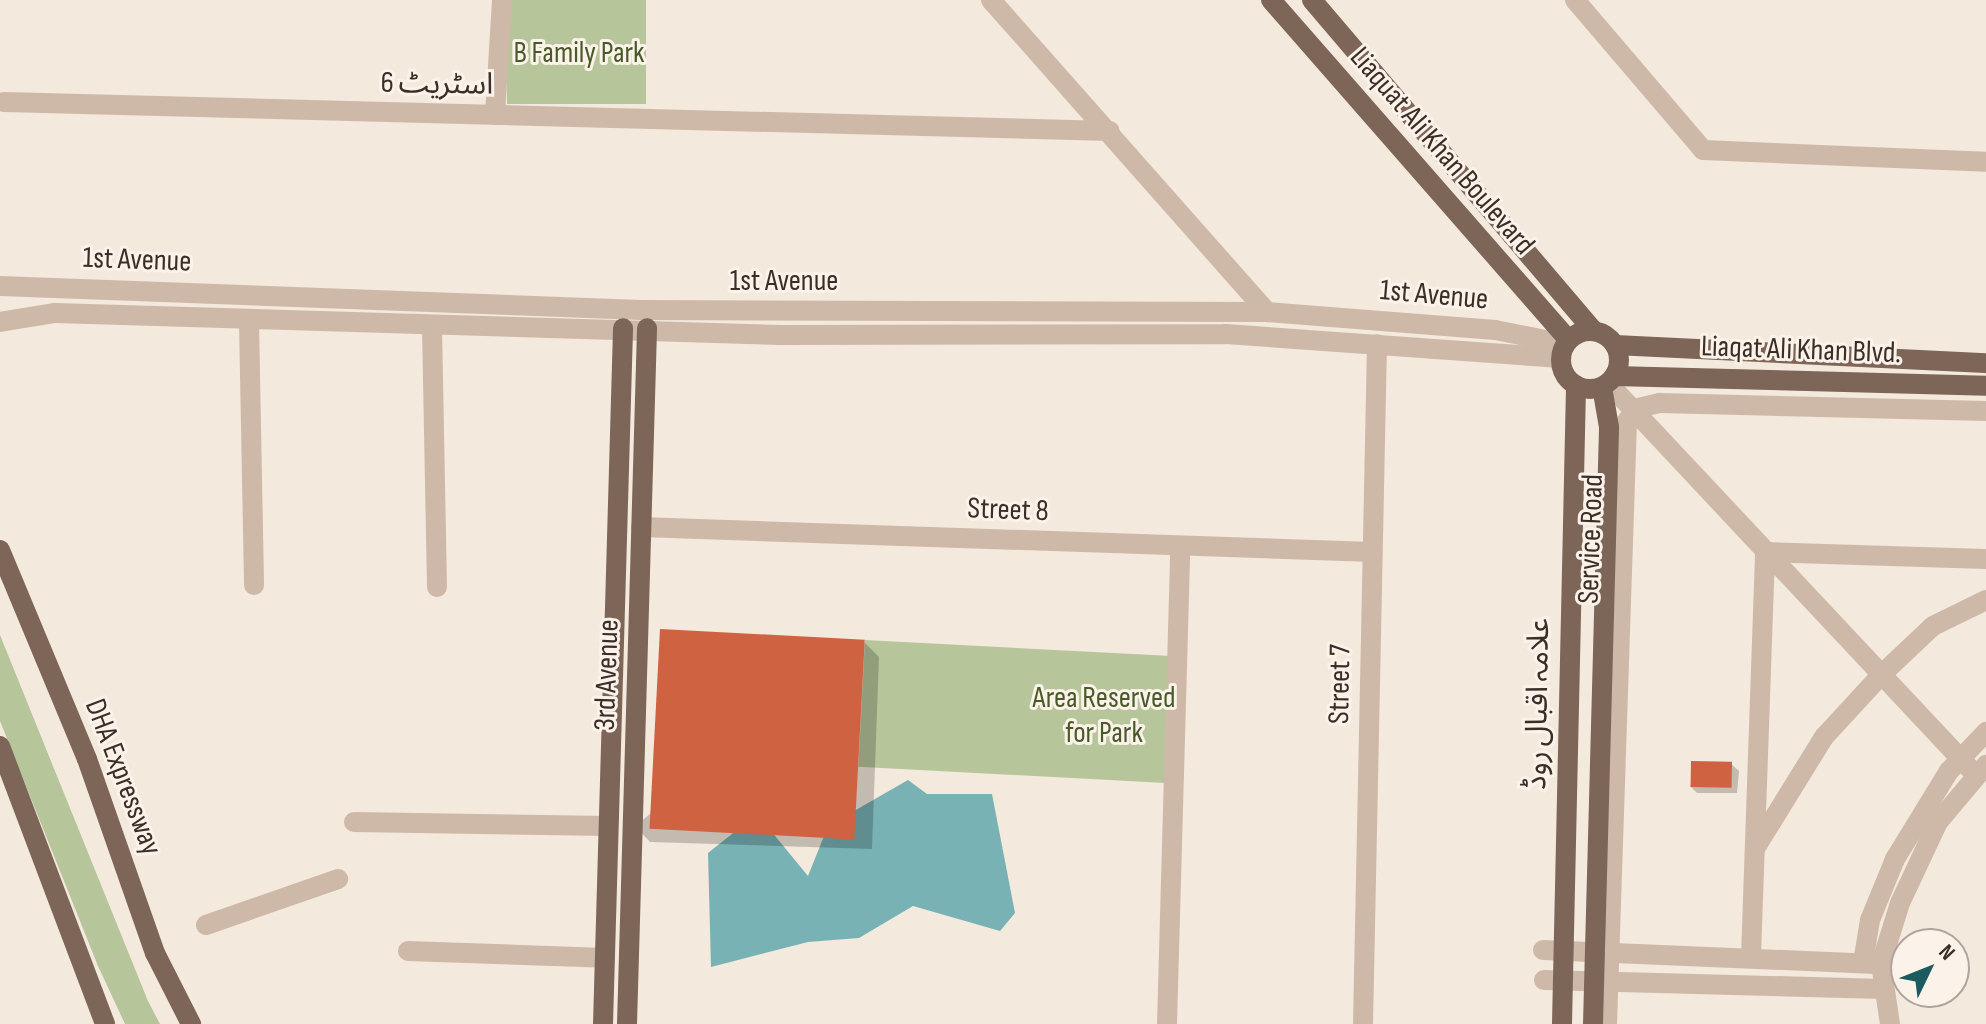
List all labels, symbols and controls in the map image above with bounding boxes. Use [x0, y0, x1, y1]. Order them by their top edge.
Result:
park label: B Family Park [513, 35, 645, 71]
street label: Liaquat Ali Khan Boulevard [1342, 40, 1542, 262]
street label: اسٹریٹ 6 [380, 65, 494, 103]
street label: 1st Avenue [82, 240, 192, 280]
street label: 1st Avenue [730, 263, 838, 299]
street label: 1st Avenue [1378, 272, 1490, 318]
street label: Liaqat Ali Khan Blvd. [1700, 329, 1902, 371]
street label: Service Road [1571, 474, 1611, 604]
street label: Street 8 [967, 491, 1049, 529]
street label: علامہ اقبال روڈ [1519, 618, 1557, 790]
street label: 3rd Avenue [587, 619, 627, 731]
street label: Street 7 [1321, 644, 1359, 724]
park label: Area Reserved for Park [1032, 680, 1176, 750]
street label: DHA Expressway [77, 694, 169, 860]
north arrow [1890, 928, 1970, 1008]
text: N [1933, 939, 1960, 966]

